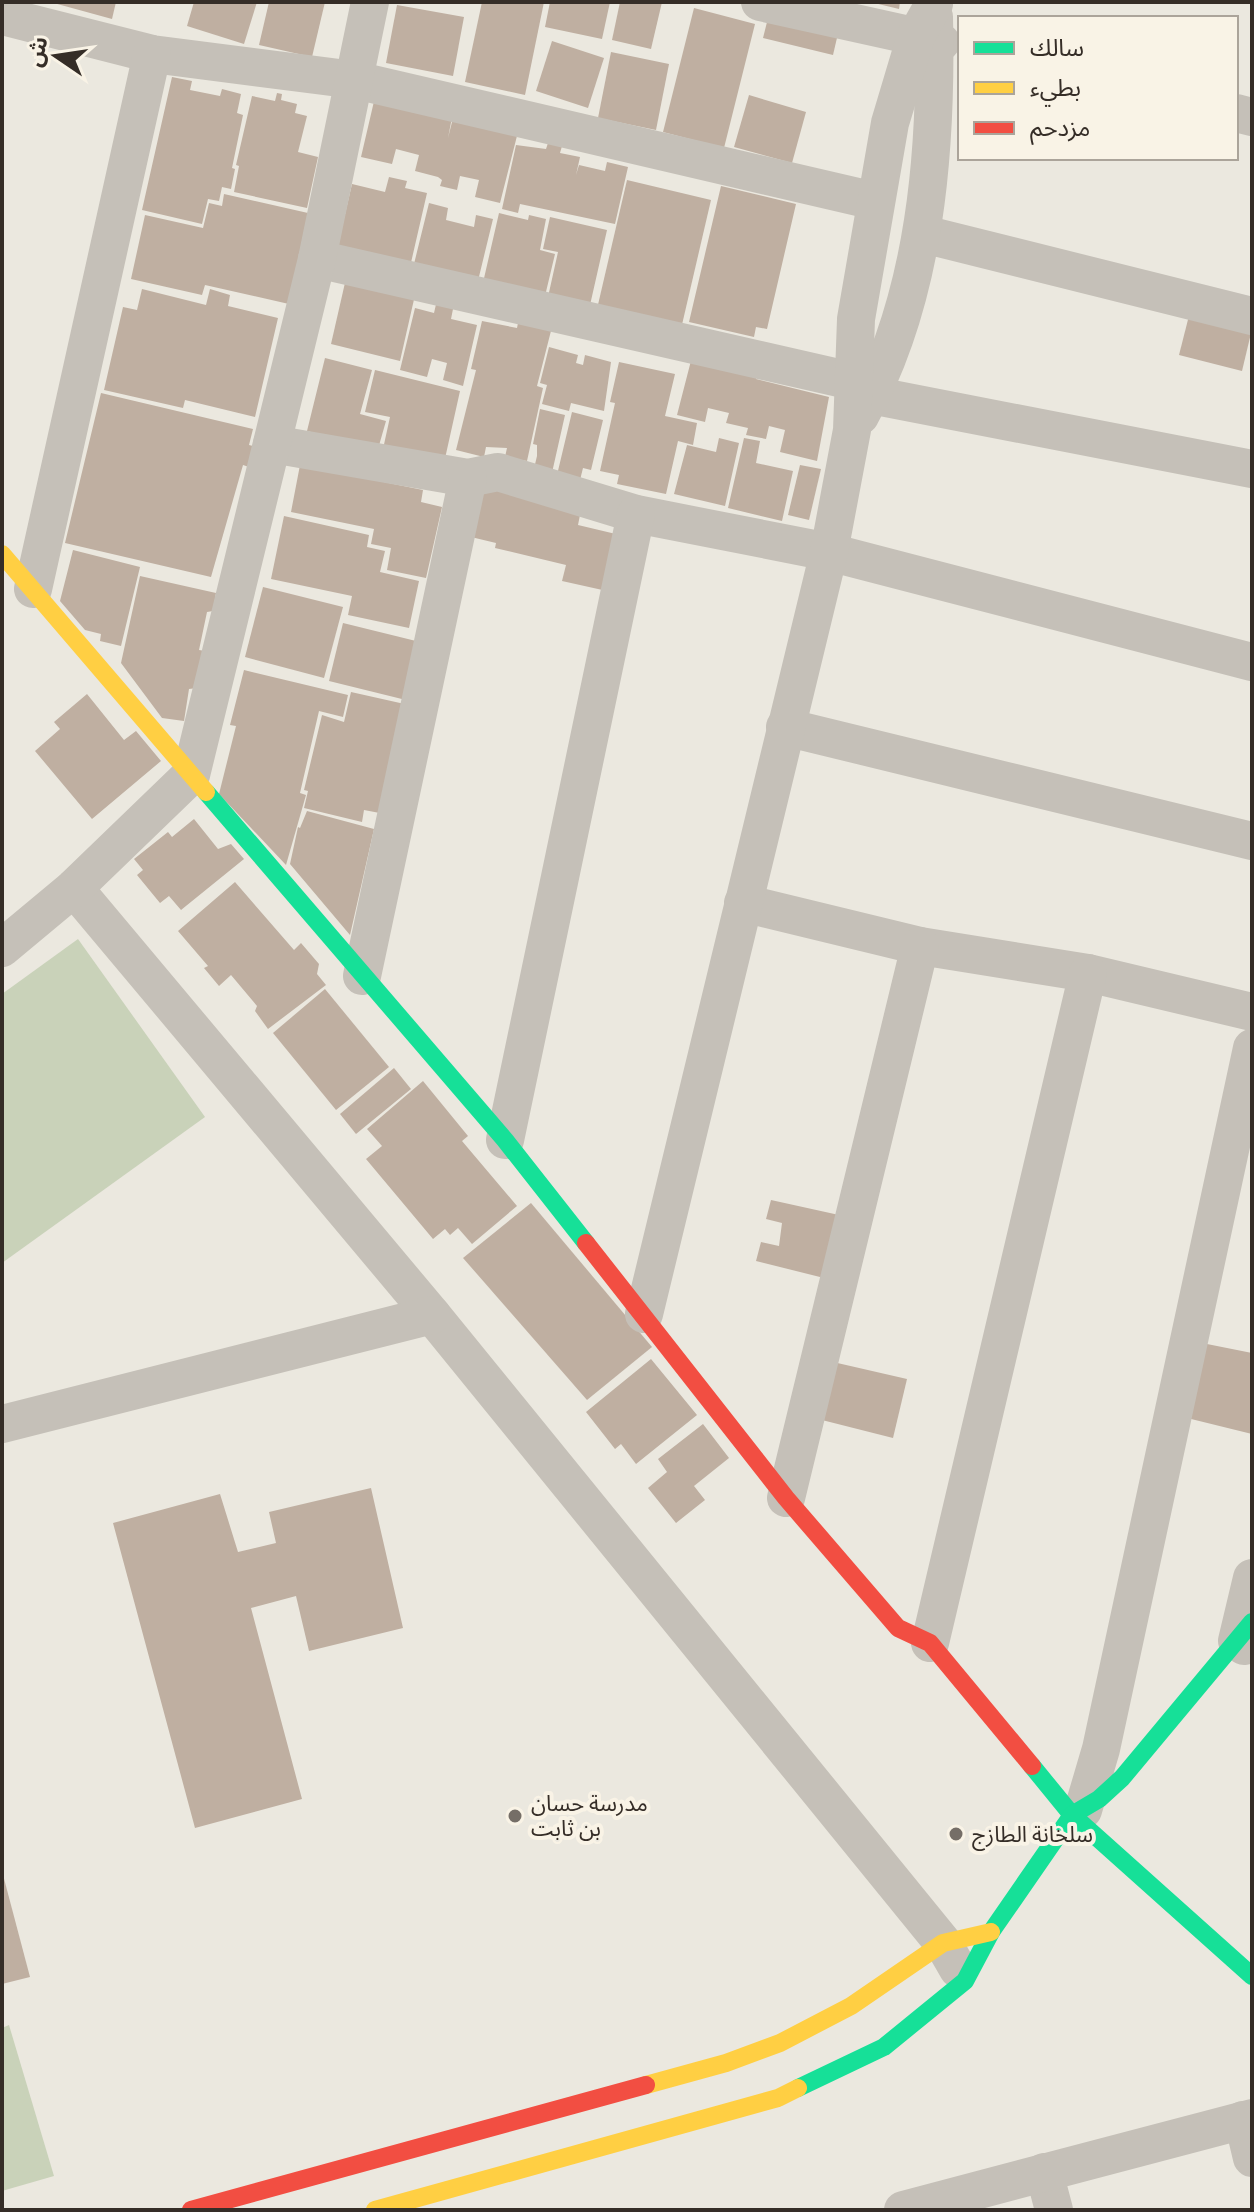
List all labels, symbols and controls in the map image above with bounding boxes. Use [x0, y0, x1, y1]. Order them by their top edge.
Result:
north arrow [16, 16, 96, 96]
legend [958, 16, 1238, 160]
text: سالك [1030, 33, 1084, 62]
text: ش [20, 34, 54, 69]
text: بطيء [1030, 73, 1081, 107]
text: مزدحم [1030, 113, 1090, 145]
place label: مدرسة حسان بن ثابت [531, 1790, 648, 1842]
marker: مدرسة حسان بن ثابت [506, 1807, 524, 1825]
place label: سلخانة الطازج [972, 1821, 1093, 1851]
marker: سلخانة الطازج [947, 1825, 965, 1843]

